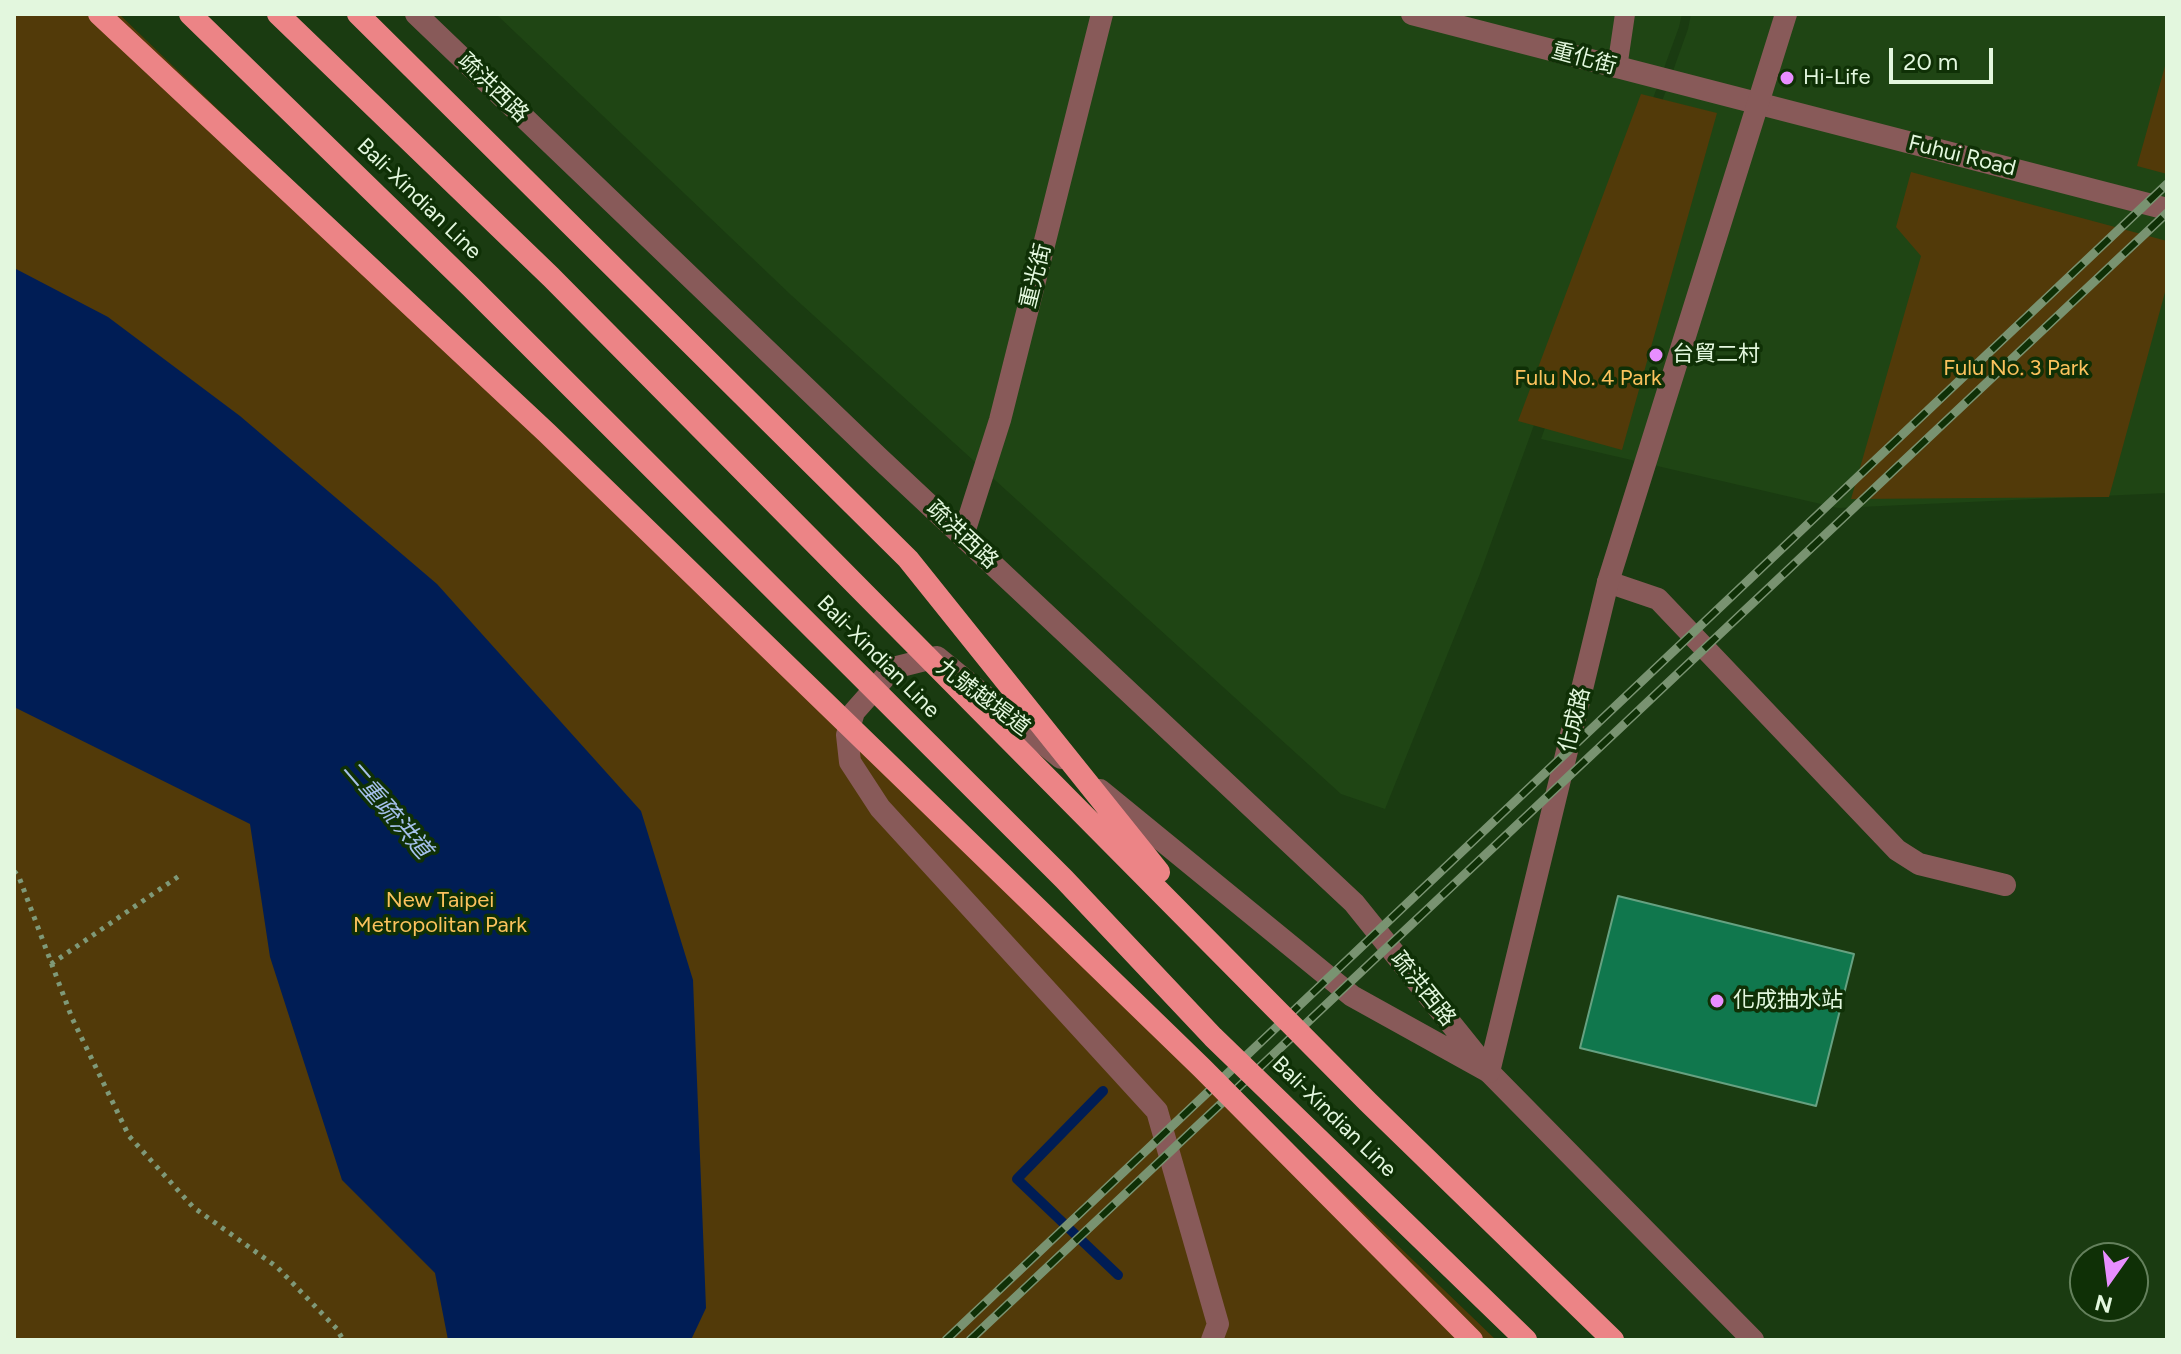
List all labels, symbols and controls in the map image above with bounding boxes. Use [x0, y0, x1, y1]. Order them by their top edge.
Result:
scale bar [1893, 32, 1997, 82]
street label: 重化街 [1549, 38, 1619, 80]
text: 20 m [1903, 47, 1958, 76]
street label: 疏洪西路 [452, 48, 534, 128]
place label: Hi-Life [1803, 65, 1870, 91]
marker: Hi-Life [1778, 69, 1796, 87]
street label: Fuhui Road [1906, 130, 2018, 182]
street label: Bali-Xindian Line [351, 133, 487, 265]
street label: 重光街 [1015, 241, 1057, 311]
place label: 台貿二村 [1672, 342, 1760, 368]
marker: 台貿二村 [1647, 346, 1665, 364]
park label: Fulu No. 3 Park [1943, 356, 2089, 382]
park label: Fulu No. 4 Park [1514, 366, 1662, 392]
street label: 疏洪西路 [921, 495, 1003, 575]
street label: Bali-Xindian Line [811, 590, 945, 724]
street label: 九號越堤道 [931, 654, 1035, 742]
street label: 化成路 [1554, 685, 1596, 755]
water label: 二重疏洪道 [337, 755, 437, 865]
park label: New Taipei Metropolitan Park [353, 888, 527, 940]
street label: 疏洪西路 [1385, 946, 1461, 1032]
place label: 化成抽水站 [1733, 988, 1843, 1014]
marker: 化成抽水站 [1708, 992, 1726, 1010]
street label: Bali-Xindian Line [1266, 1051, 1402, 1183]
north arrow [2069, 1242, 2149, 1322]
text: N [2092, 1289, 2115, 1319]

